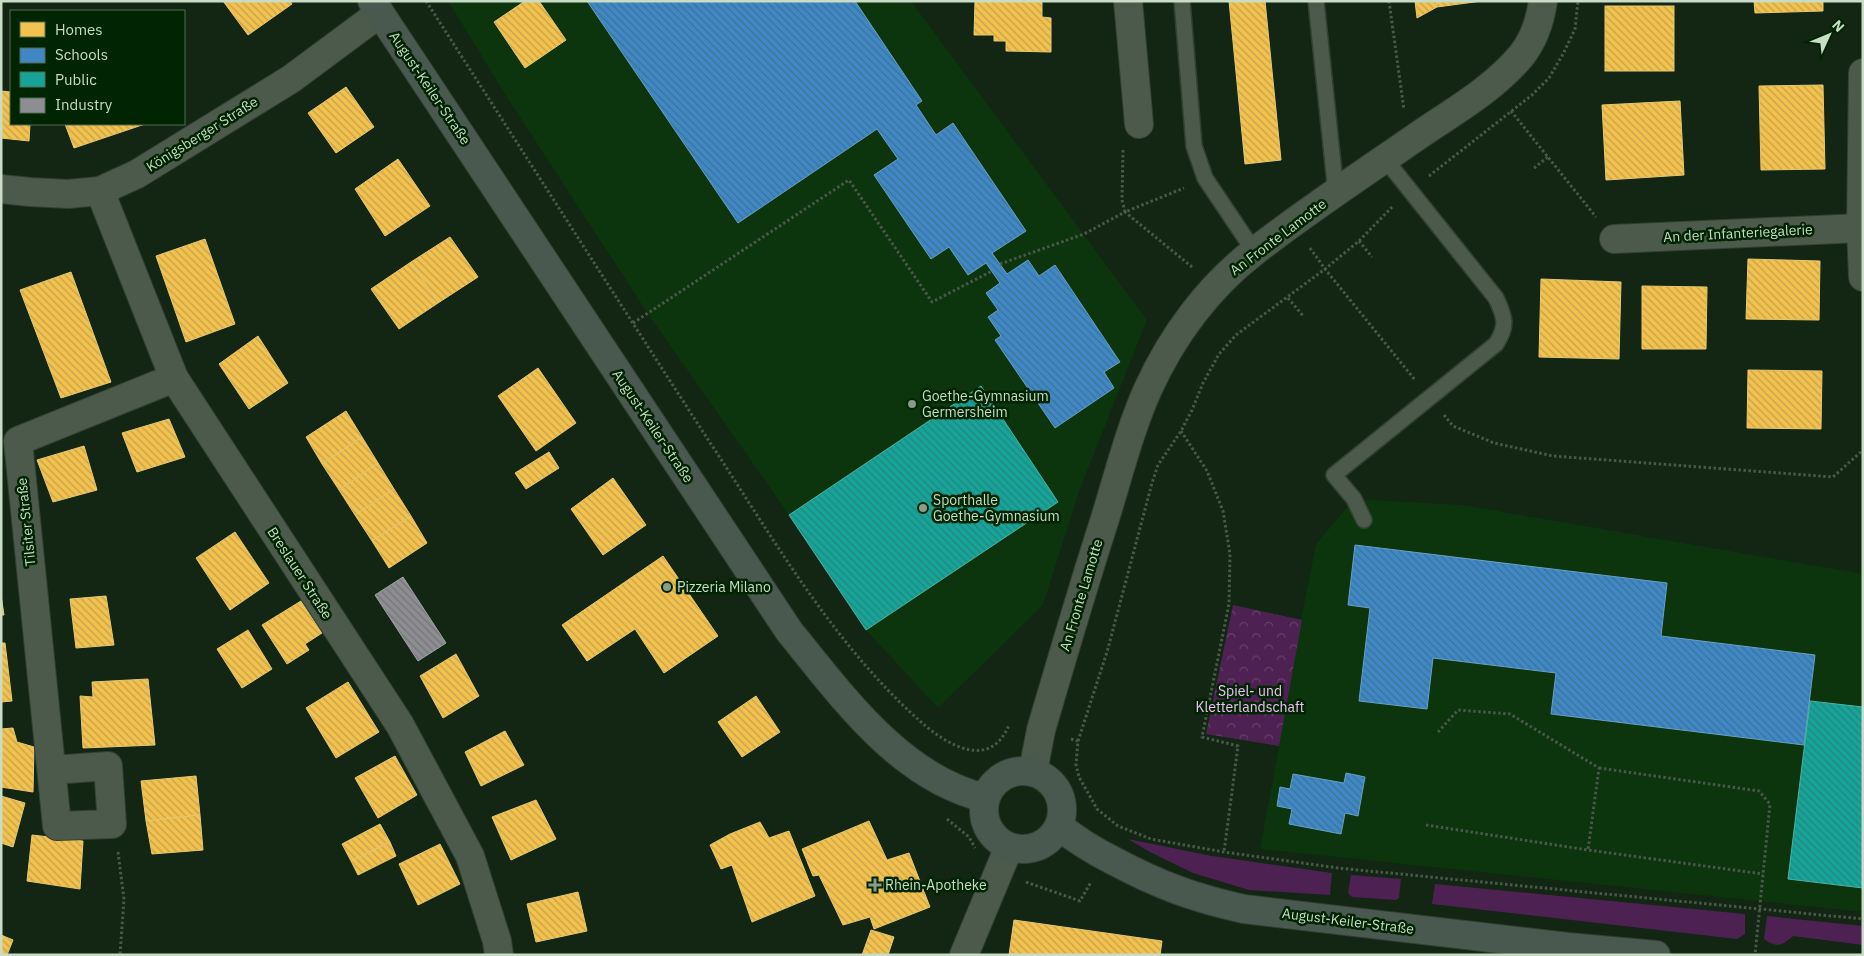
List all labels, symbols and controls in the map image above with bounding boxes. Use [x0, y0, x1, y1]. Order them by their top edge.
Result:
legend [10, 10, 185, 125]
north arrow [1804, 10, 1854, 60]
text: N [1828, 16, 1848, 36]
text: Homes [55, 20, 103, 39]
street label: August-Keiler-Straße [385, 28, 475, 148]
text: Schools [55, 45, 108, 64]
text: Public [55, 70, 97, 89]
street label: Königsberger Straße [143, 92, 261, 176]
text: Industry [55, 95, 113, 114]
street label: An Fronte Lamotte [1226, 195, 1330, 279]
street label: An der Infanteriegalerie [1663, 220, 1813, 246]
street label: August-Keiler-Straße [608, 366, 698, 486]
place label: Goethe-Gymnasium Germersheim [922, 387, 1049, 421]
marker: Goethe-Gymnasium Germersheim [906, 398, 918, 410]
street label: Tilsiter Straße [12, 477, 40, 567]
place label: Sporthalle Goethe-Gymnasium [933, 491, 1060, 525]
marker: Sporthalle Goethe-Gymnasium [917, 502, 929, 514]
street label: Breslauer Straße [263, 524, 337, 623]
street label: An Fronte Lamotte [1055, 536, 1107, 653]
place label: Pizzeria Milano [677, 578, 771, 596]
marker: Pizzeria Milano [661, 581, 673, 593]
park label: Spiel- und Kletterlandschaft [1196, 682, 1305, 716]
place label: Rhein-Apotheke [885, 876, 987, 894]
marker: Rhein-Apotheke [869, 879, 881, 891]
street label: August-Keiler-Straße [1281, 904, 1415, 938]

